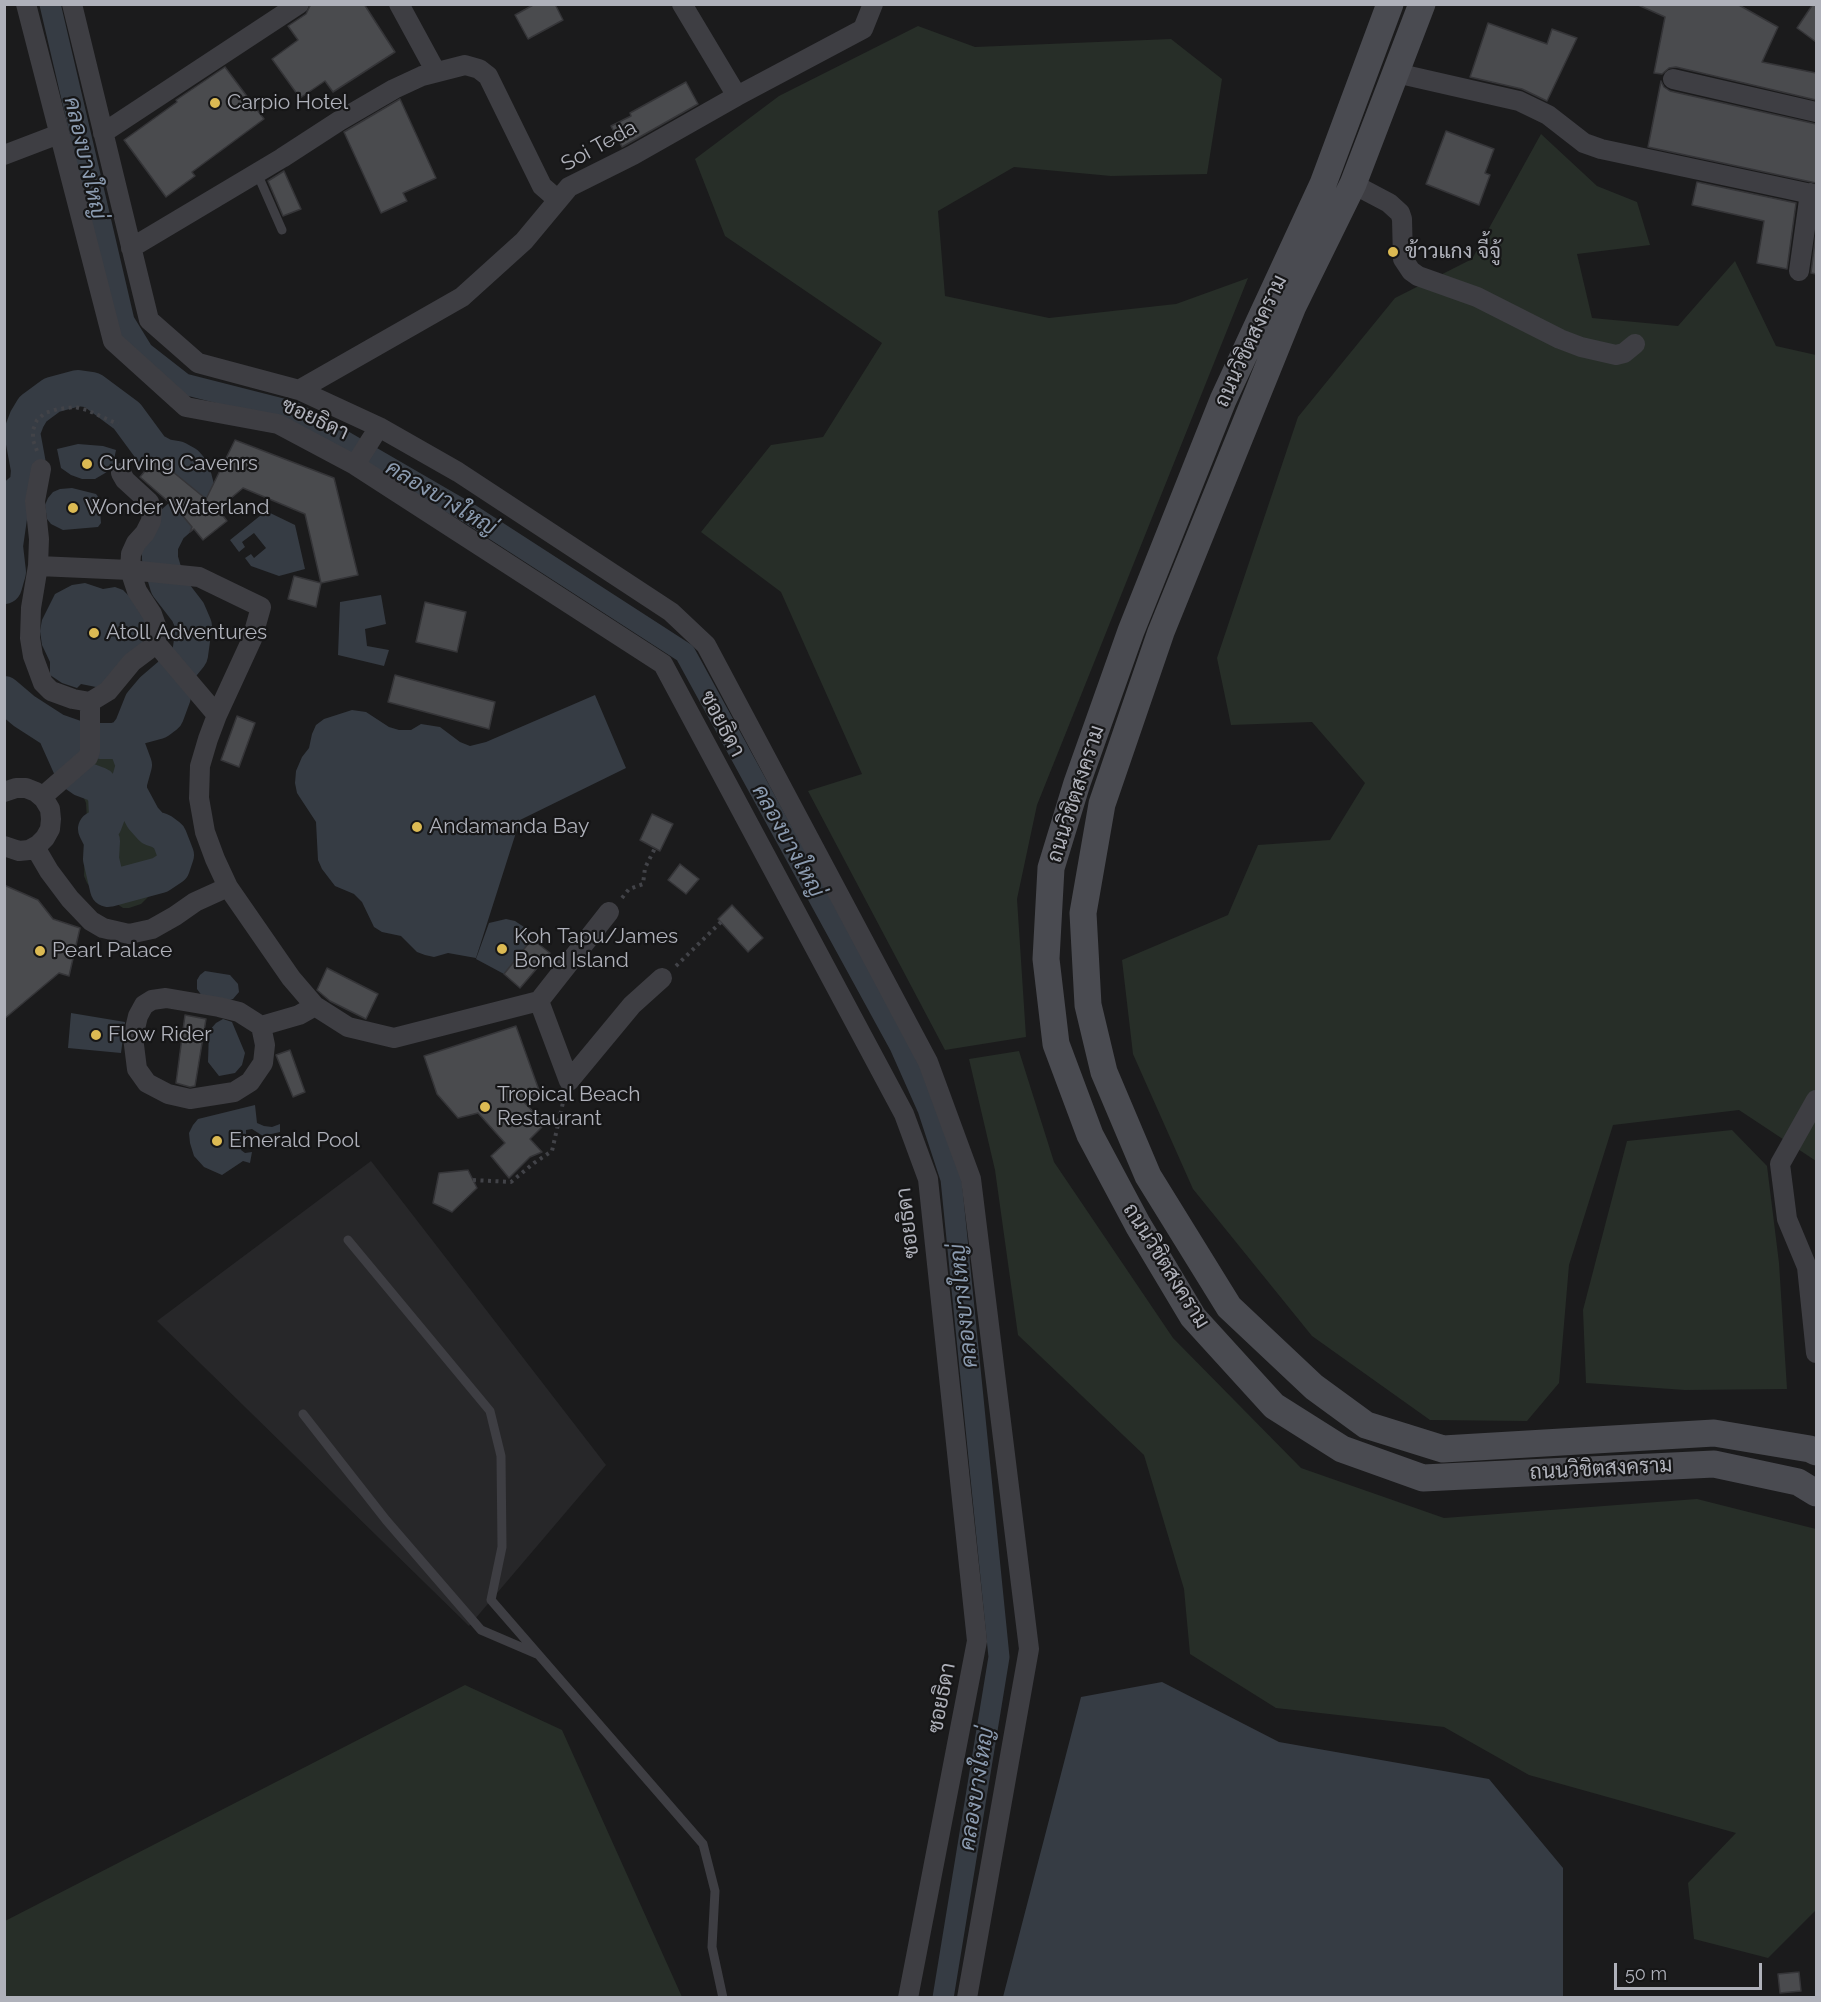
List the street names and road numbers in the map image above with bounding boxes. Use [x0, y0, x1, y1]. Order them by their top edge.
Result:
street label: Soi Teda [557, 115, 641, 177]
street label: ถนนวิชิตสงคราม [1209, 271, 1293, 411]
street label: ซอยธิดา [277, 393, 353, 445]
street label: ซอยธิดา [694, 687, 750, 761]
street label: ถนนวิชิตสงคราม [1042, 722, 1110, 866]
street label: ซอยธิดา [891, 1186, 925, 1260]
street label: ถนนวิชิตสงคราม [1117, 1199, 1215, 1333]
street label: ถนนวิชิตสงคราม [1529, 1453, 1673, 1485]
street label: ซอยธิดา [923, 1661, 961, 1735]

